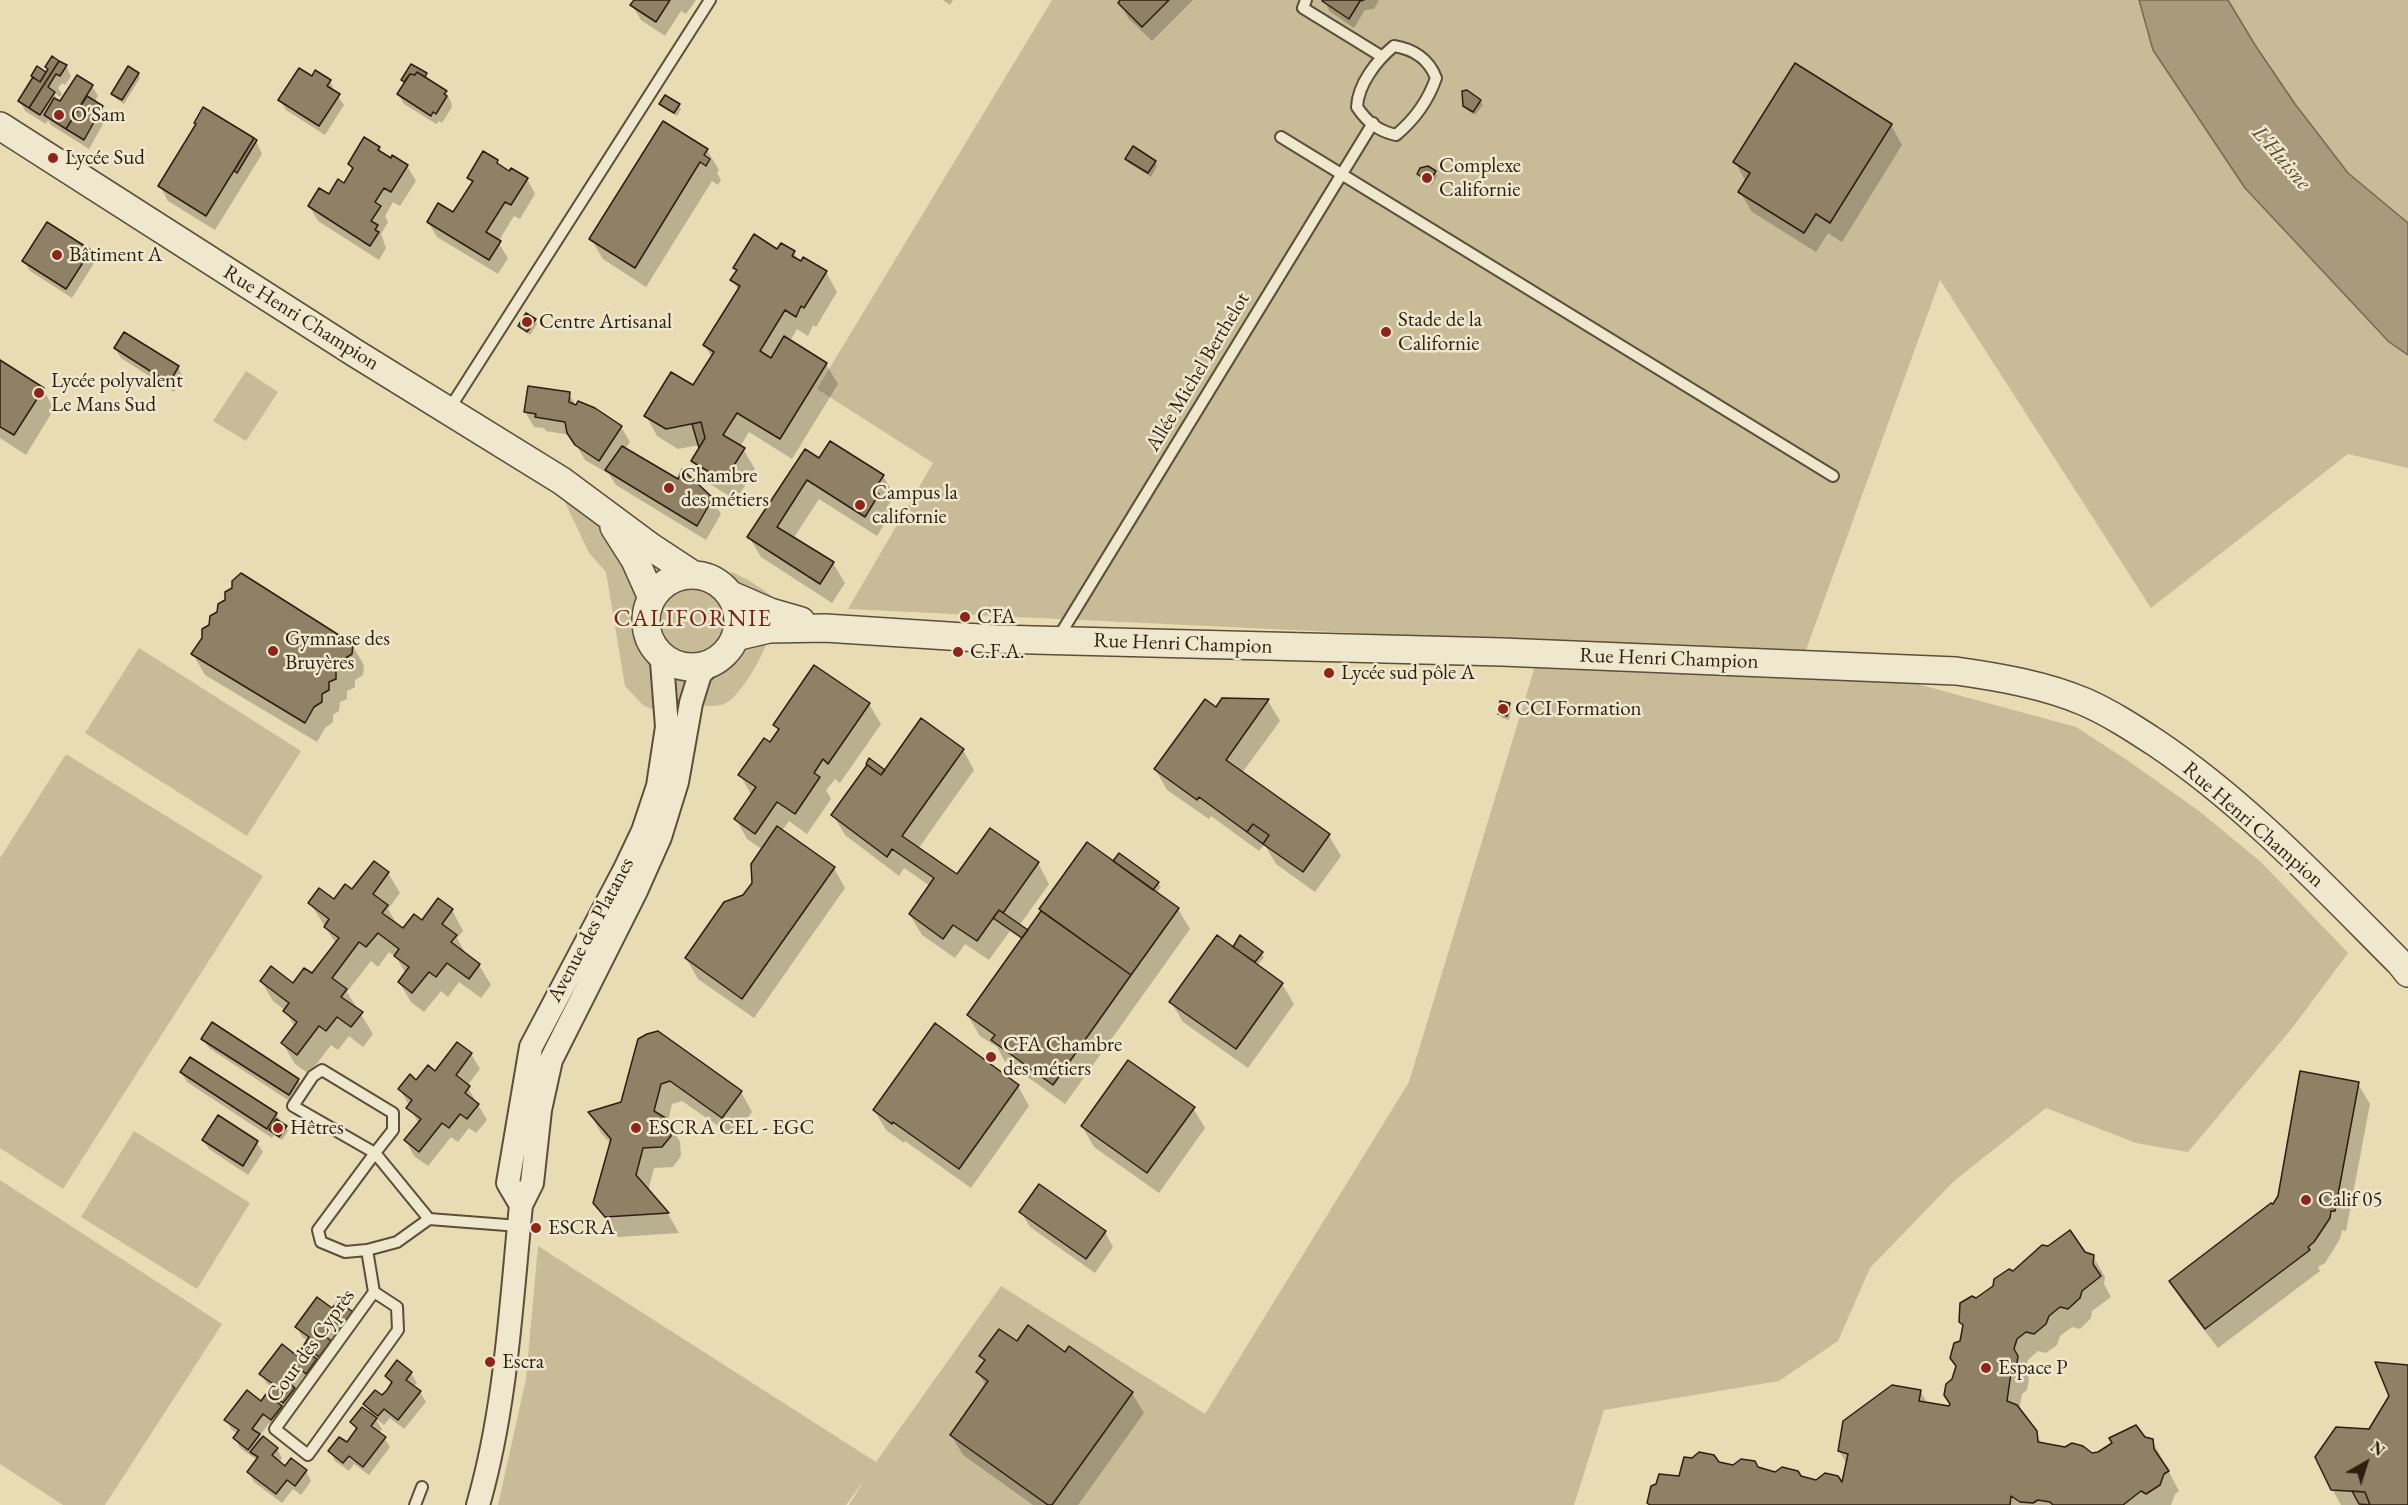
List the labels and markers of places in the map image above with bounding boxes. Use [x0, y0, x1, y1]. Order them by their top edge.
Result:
place label: O'Sam [71, 102, 126, 128]
marker: O'Sam [52, 108, 66, 122]
place label: Lycée Sud [65, 145, 145, 171]
marker: Lycée Sud [46, 151, 60, 165]
place label: Complexe Californie [1439, 153, 1521, 203]
marker: Complexe Californie [1420, 171, 1434, 185]
place label: Bâtiment A [69, 242, 162, 268]
marker: Bâtiment A [50, 248, 64, 262]
place label: Stade de la Californie [1398, 307, 1482, 357]
place label: Centre Artisanal [539, 309, 672, 335]
marker: Centre Artisanal [520, 315, 534, 329]
marker: Stade de la Californie [1379, 325, 1393, 339]
place label: Lycée polyvalent Le Mans Sud [51, 368, 183, 418]
marker: Lycée polyvalent Le Mans Sud [32, 386, 46, 400]
place label: Chambre des métiers [681, 463, 769, 513]
place label: Campus la californie [872, 480, 958, 530]
marker: Chambre des métiers [662, 481, 676, 495]
marker: Campus la californie [853, 498, 867, 512]
place label: CFA [977, 604, 1016, 630]
marker: CFA [958, 610, 972, 624]
place label: Gymnase des Bruyères [285, 626, 390, 676]
place label: C.F.A. [970, 639, 1025, 665]
marker: Gymnase des Bruyères [266, 644, 280, 658]
marker: C.F.A. [951, 645, 965, 659]
place label: Lycée sud pôle A [1341, 660, 1475, 686]
marker: Lycée sud pôle A [1322, 666, 1336, 680]
place label: CCI Formation [1515, 696, 1642, 722]
marker: CCI Formation [1496, 702, 1510, 716]
place label: CFA Chambre des métiers [1003, 1032, 1122, 1082]
marker: CFA Chambre des métiers [984, 1050, 998, 1064]
place label: Hêtres [290, 1115, 344, 1141]
place label: ESCRA CEL - EGC [648, 1115, 814, 1141]
marker: Hêtres [271, 1121, 285, 1135]
marker: ESCRA CEL - EGC [629, 1121, 643, 1135]
place label: Calif 05 [2318, 1187, 2383, 1213]
marker: Calif 05 [2299, 1193, 2313, 1207]
place label: ESCRA [548, 1215, 615, 1241]
marker: ESCRA [529, 1221, 543, 1235]
place label: Escra [502, 1349, 544, 1375]
marker: Escra [483, 1355, 497, 1369]
place label: Espace P [1998, 1355, 2068, 1381]
marker: Espace P [1979, 1361, 1993, 1375]

